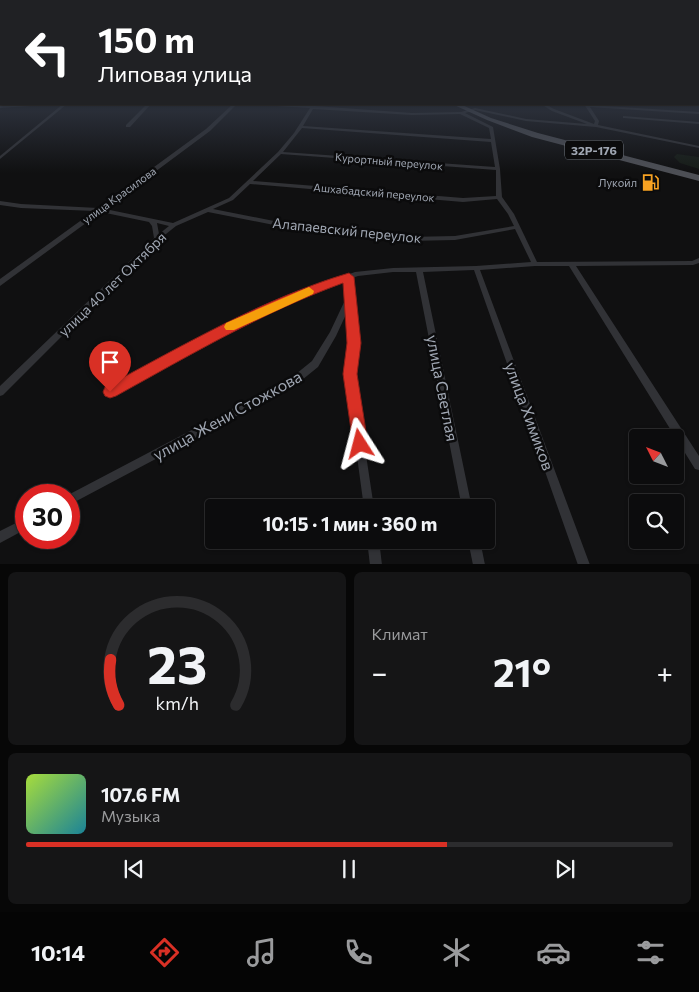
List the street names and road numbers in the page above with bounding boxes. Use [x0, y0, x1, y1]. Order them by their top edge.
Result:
road number: 32Р-176 [565, 140, 623, 160]
street label: Курортный переулок [335, 150, 444, 172]
street label: улица Красилова [80, 164, 158, 226]
street label: Ашхабадский переулок [313, 180, 435, 204]
street label: Алапаевский переулок [272, 214, 423, 246]
street label: улица 40 лет Октября [55, 228, 169, 340]
street label: улица Светлая [423, 333, 463, 443]
street label: улица Химиков [502, 359, 558, 473]
street label: улица Жени Стожкова [149, 366, 305, 464]

